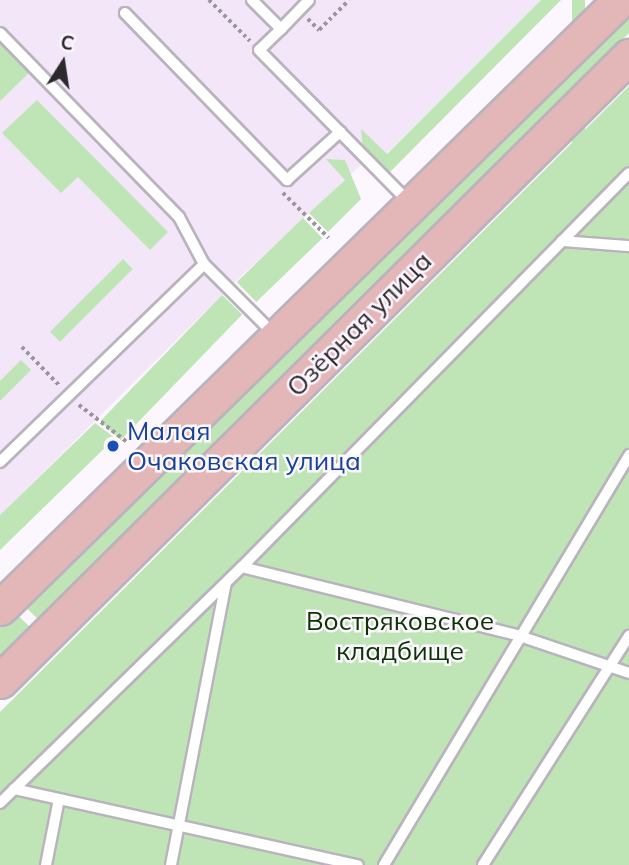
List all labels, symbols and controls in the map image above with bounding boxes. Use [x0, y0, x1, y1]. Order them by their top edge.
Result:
north arrow [28, 28, 98, 98]
text: С [58, 29, 76, 56]
street label: Озёрная улица [280, 245, 438, 403]
place label: Малая Очаковская улица [127, 415, 361, 476]
marker: Малая Очаковская улица [105, 438, 121, 454]
park label: Востряковское кладбище [306, 605, 494, 666]

